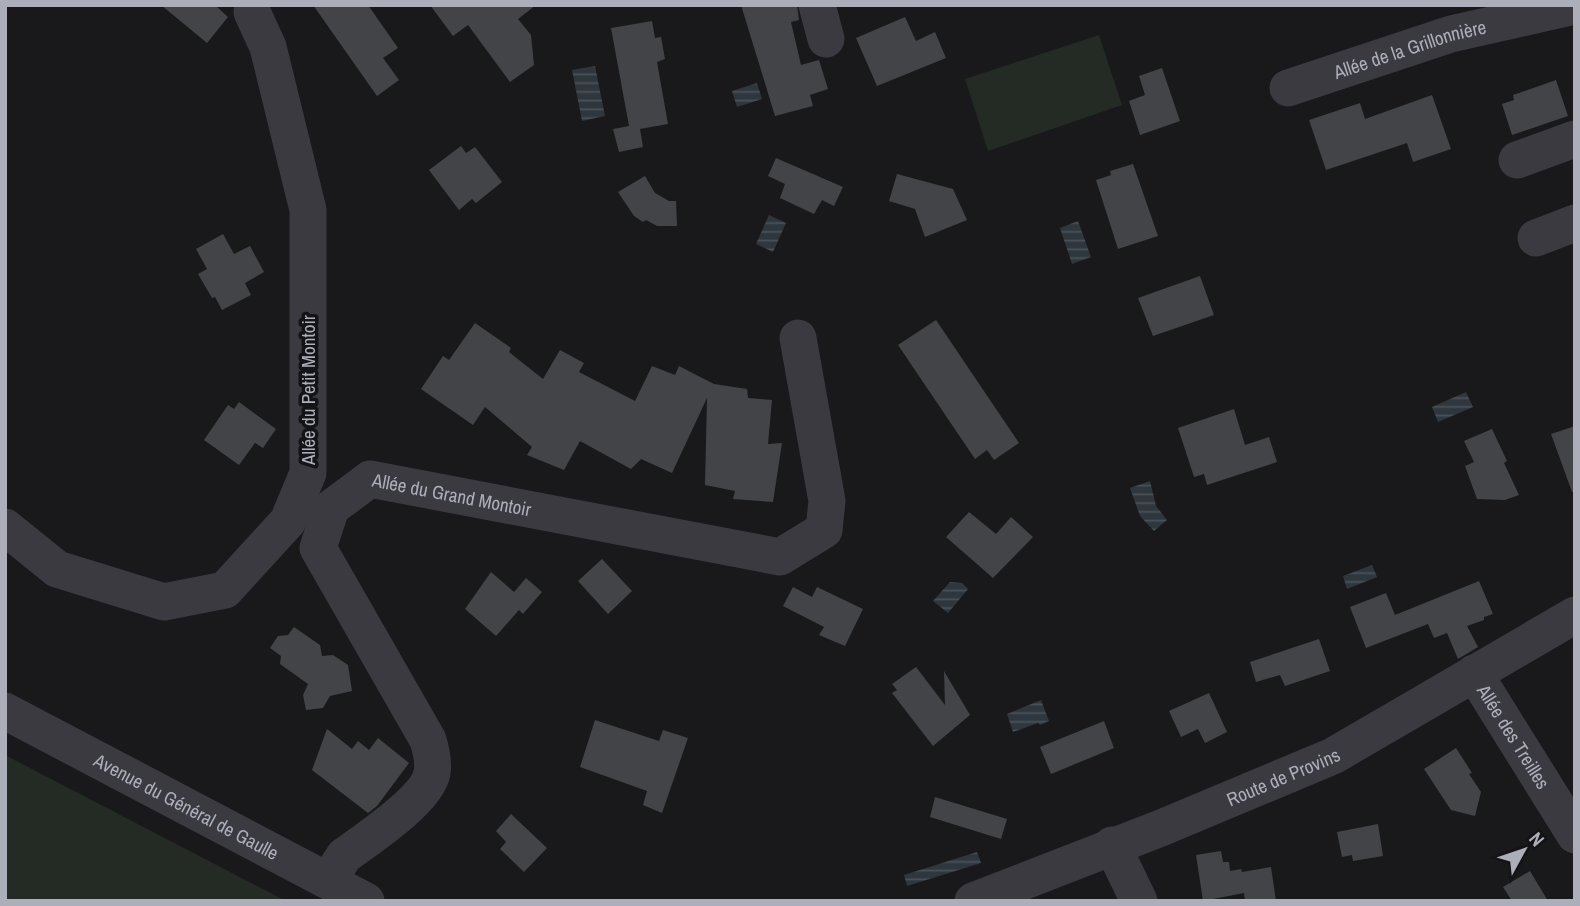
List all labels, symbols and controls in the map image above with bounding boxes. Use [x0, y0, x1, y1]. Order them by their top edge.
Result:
street label: Allée de la Grillonnière [1329, 13, 1489, 85]
street label: Allée du Petit Montoir [295, 314, 321, 466]
street label: Allée du Grand Montoir [369, 467, 534, 523]
street label: Allée des Treilles [1471, 679, 1556, 794]
street label: Route de Provins [1222, 742, 1345, 812]
street label: Avenue du Général de Gaulle [89, 747, 283, 866]
north arrow [1489, 815, 1559, 885]
text: N [1523, 826, 1551, 852]

